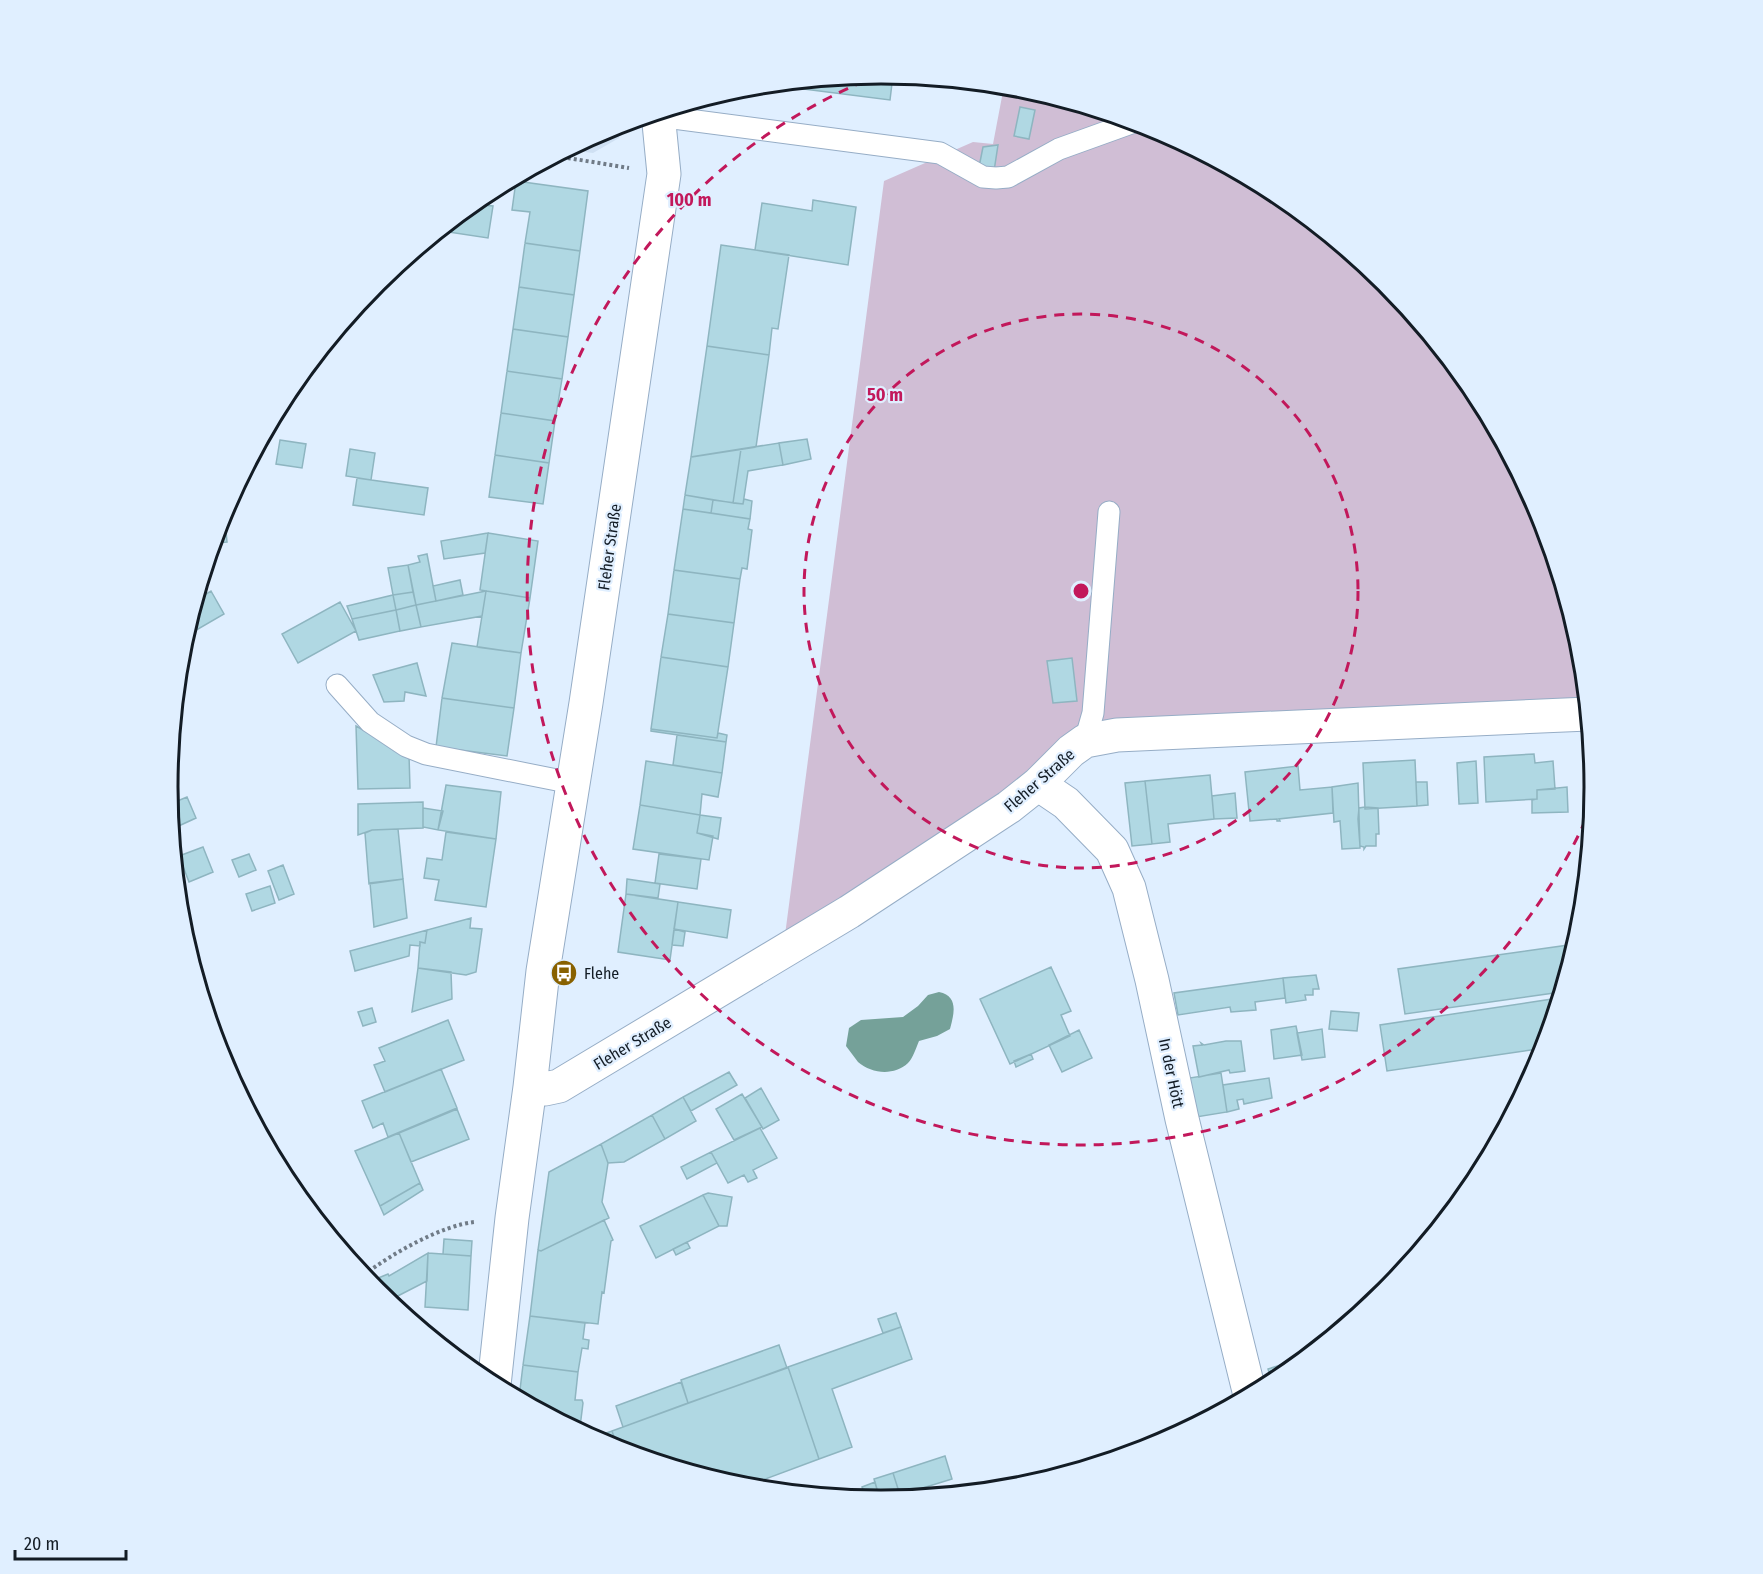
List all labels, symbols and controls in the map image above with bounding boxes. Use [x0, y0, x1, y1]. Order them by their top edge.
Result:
text: 100 m [667, 189, 711, 211]
text: 50 m [867, 384, 903, 406]
street label: Fleher Straße [594, 503, 625, 592]
centre of rings [1071, 581, 1091, 601]
street label: Fleher Straße [1000, 745, 1079, 816]
bus stop icon: Flehe [549, 958, 579, 988]
place label: Flehe [584, 964, 619, 983]
street label: Fleher Straße [590, 1013, 675, 1074]
street label: In der Hött [1155, 1037, 1188, 1110]
scale bar [15, 1523, 126, 1561]
text: 20 m [24, 1533, 59, 1555]

